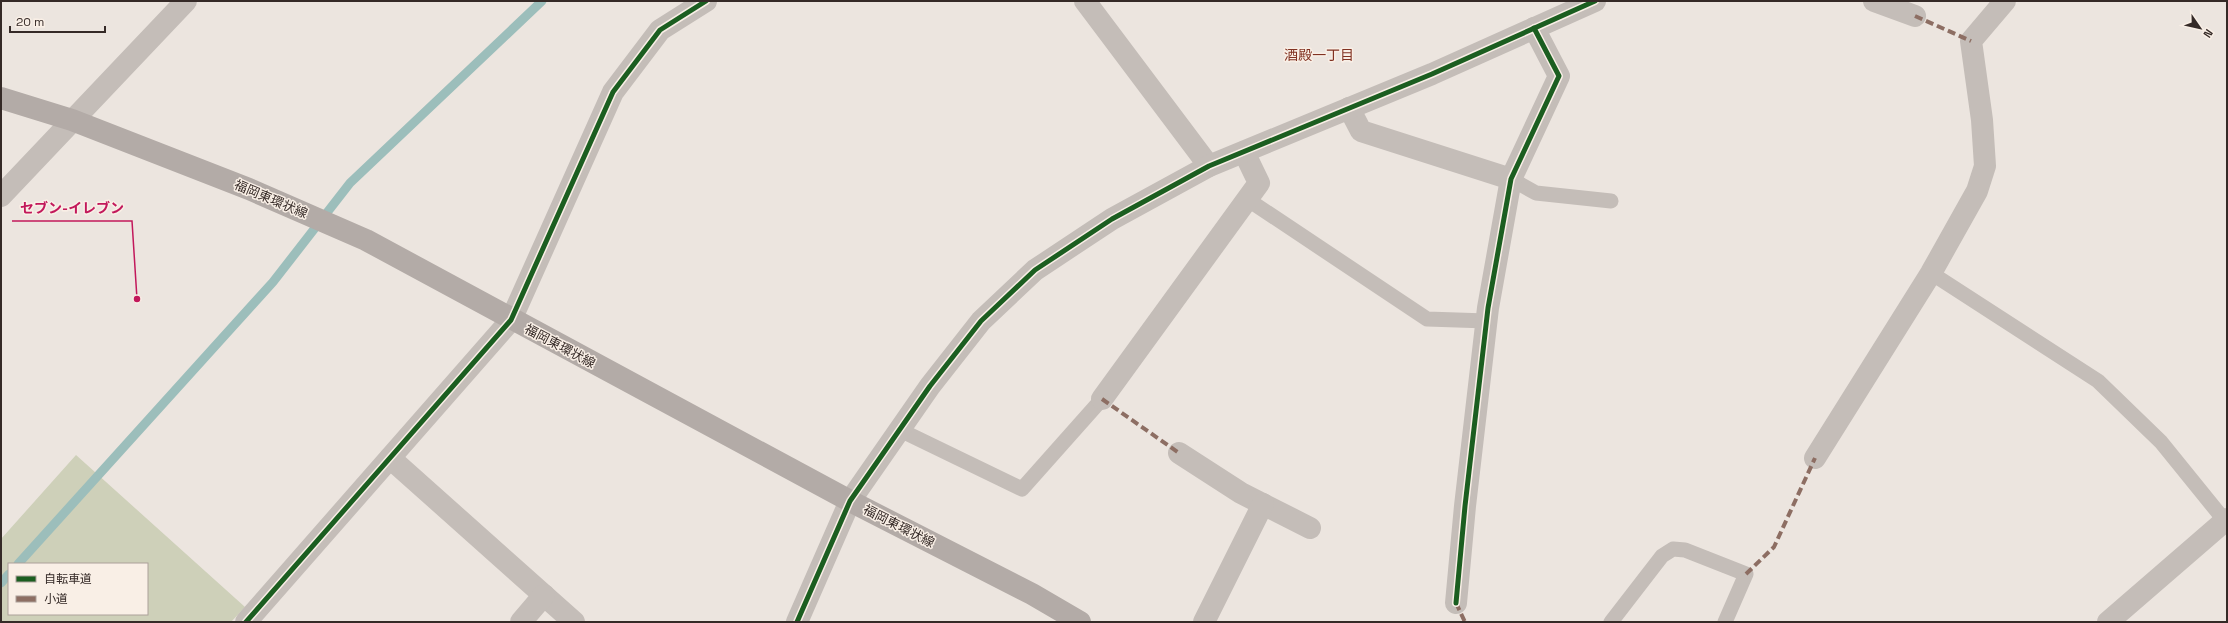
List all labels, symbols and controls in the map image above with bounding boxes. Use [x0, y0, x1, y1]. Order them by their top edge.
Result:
scale bar [10, 8, 105, 34]
north arrow [2180, 8, 2220, 48]
text: 20 m [16, 14, 44, 30]
text: N [2200, 27, 2216, 41]
district label: 酒殿一丁目 [1284, 46, 1354, 64]
street label: 福岡東環状線 [232, 176, 310, 222]
callout: セブン-イレブン [12, 195, 132, 221]
text: セブン-イレブン [20, 199, 124, 217]
street label: 福岡東環状線 [522, 320, 598, 372]
street label: 福岡東環状線 [860, 501, 938, 551]
legend [8, 563, 148, 615]
text: 自転車道 [44, 571, 92, 587]
text: 小道 [44, 591, 68, 607]

